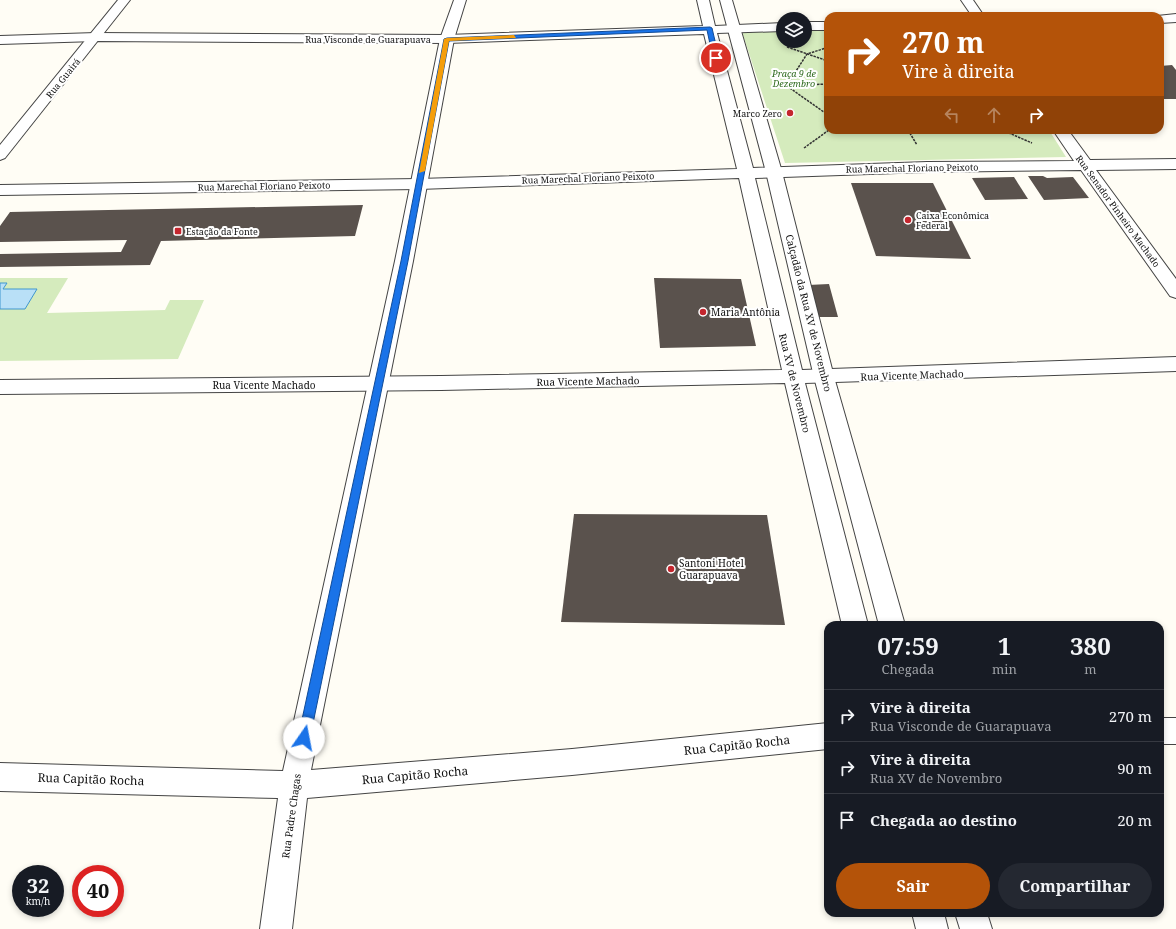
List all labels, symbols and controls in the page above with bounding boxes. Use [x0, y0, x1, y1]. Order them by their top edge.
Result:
map controls [776, 12, 812, 48]
button: layers [776, 12, 812, 48]
text: 270 m [902, 23, 984, 61]
icon: right [836, 28, 888, 80]
street label: Rua Visconde de Guarapuava [305, 33, 431, 46]
pin [699, 41, 733, 75]
icon: arrive [705, 47, 727, 69]
street label: Rua Guairá [43, 55, 83, 101]
text: Vire à direita [902, 59, 1015, 83]
park label: Praça 9 de Dezembro [771, 67, 816, 90]
icon: left [941, 104, 963, 126]
icon: ahead [983, 104, 1005, 126]
icon: right [1025, 104, 1047, 126]
place label: Marco Zero [733, 107, 782, 120]
marker: Marco Zero [785, 108, 795, 118]
street label: Rua Senador Pinheiro Machado [1073, 152, 1163, 270]
street label: Rua Marechal Floriano Peixoto [846, 160, 978, 176]
street label: Rua Marechal Floriano Peixoto [521, 169, 655, 187]
street label: Rua Marechal Floriano Peixoto [198, 178, 330, 194]
place label: Caixa Econômica Federal [916, 209, 989, 232]
marker: Caixa Econômica Federal [903, 215, 913, 225]
place label: Estação da Fonte [186, 225, 258, 238]
marker: Estação da Fonte [173, 226, 183, 236]
street label: Calçadão da Rua XV de Novembro [784, 233, 834, 393]
place label: Maria Antônia [711, 305, 781, 319]
marker: Maria Antônia [698, 307, 708, 317]
street label: Rua XV de Novembro [777, 332, 813, 434]
street label: Rua Vicente Machado [860, 366, 964, 384]
street label: Rua Vicente Machado [536, 373, 640, 389]
street label: Rua Vicente Machado [212, 378, 316, 392]
place label: Santoni Hotel Guarapuava [679, 556, 744, 582]
marker: Santoni Hotel Guarapuava [666, 564, 676, 574]
text: 07:59 [877, 629, 939, 662]
text: 1 [998, 629, 1011, 662]
text: 380 [1070, 629, 1111, 662]
text: Chegada [882, 660, 934, 678]
text: min [992, 660, 1017, 678]
text: m [1084, 660, 1097, 678]
text: Vire à direita [870, 697, 971, 717]
icon: right [836, 705, 858, 727]
text: 270 m [1109, 706, 1152, 726]
position arrow [283, 717, 325, 759]
text: Rua Visconde de Guarapuava [870, 717, 1052, 735]
street label: Rua Capitão Rocha [683, 731, 791, 759]
text: Vire à direita [870, 749, 971, 769]
icon: right [836, 757, 858, 779]
text: 90 m [1117, 758, 1152, 778]
street label: Rua Capitão Rocha [361, 762, 469, 788]
street label: Rua Capitão Rocha [37, 769, 145, 789]
text: Rua XV de Novembro [870, 769, 1002, 787]
street label: Rua Padre Chagas [278, 772, 304, 859]
icon: arrive [836, 809, 858, 831]
text: Chegada ao destino [870, 810, 1017, 830]
text: 20 m [1117, 810, 1152, 830]
button: Sair [836, 863, 990, 909]
button: Compartilhar [998, 863, 1152, 909]
speed limit sign: 40 [72, 865, 124, 917]
text: 32 [27, 872, 49, 899]
text: km/h [26, 894, 50, 908]

